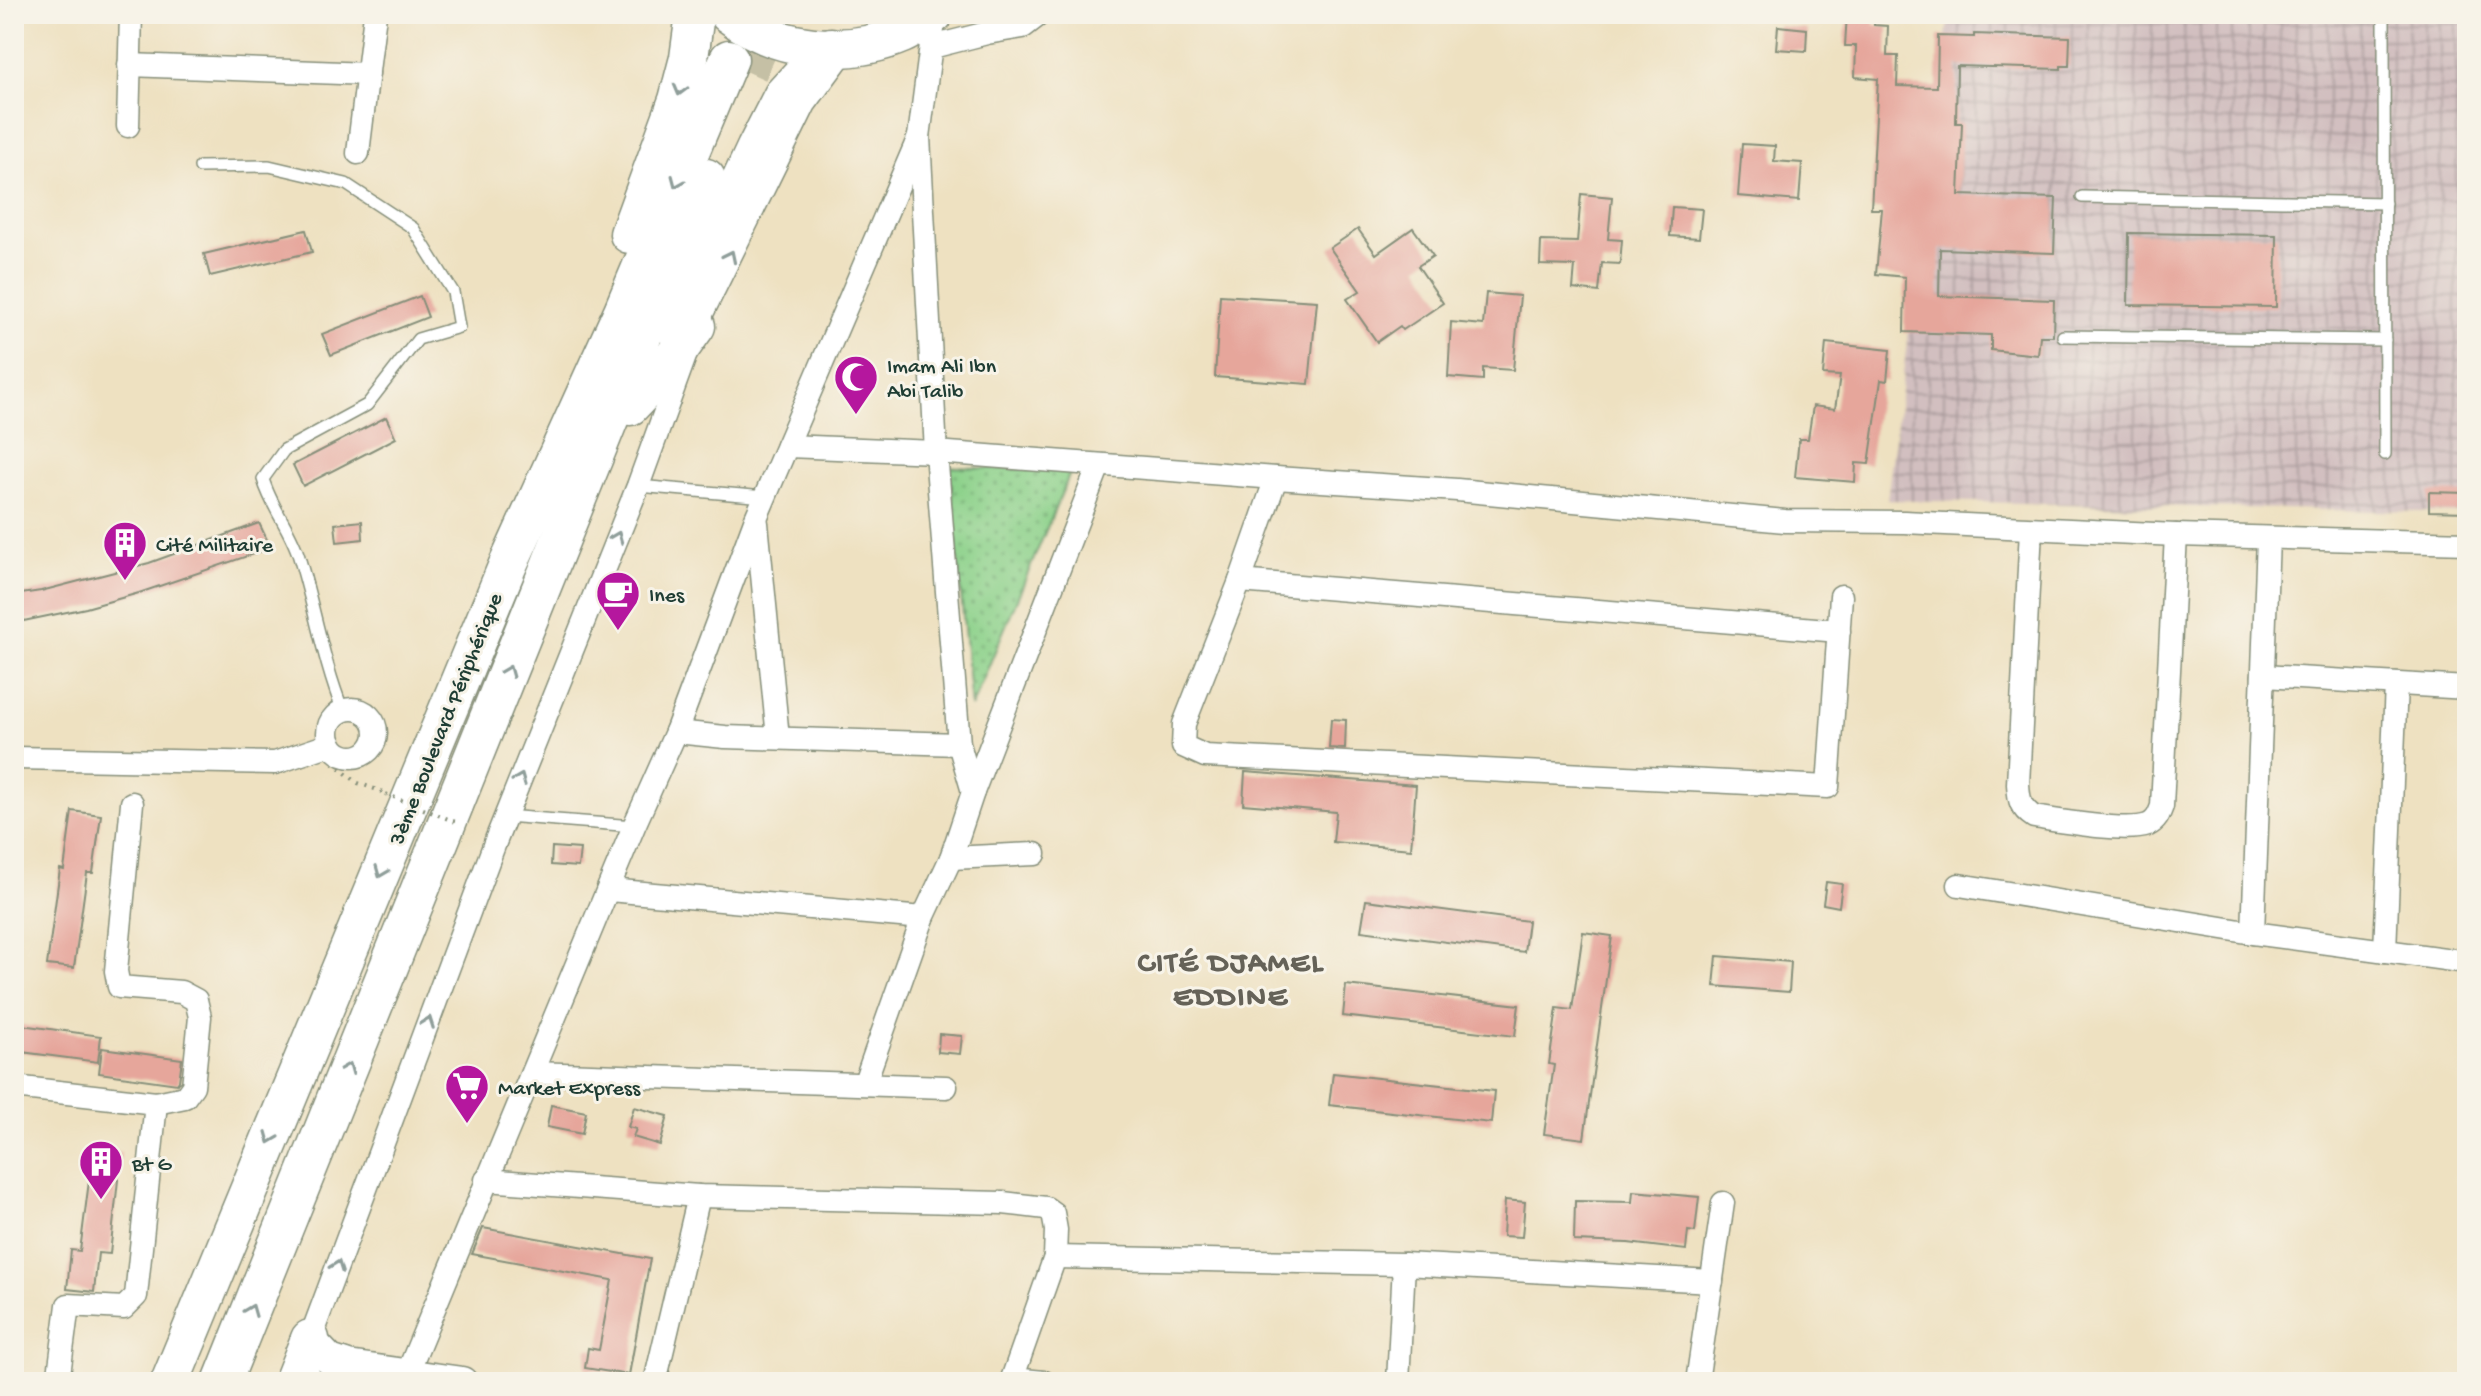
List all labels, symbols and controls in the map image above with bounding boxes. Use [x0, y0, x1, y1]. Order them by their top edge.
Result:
one-way arrow [673, 83, 690, 97]
one-way arrow [670, 174, 687, 188]
one-way arrow [721, 250, 737, 264]
mosque icon: Imam Ali Ibn Abi Talib [832, 353, 880, 416]
place label: Imam Ali Ibn Abi Talib [887, 355, 997, 406]
building icon: Cité Militaire [101, 519, 149, 582]
one-way arrow [607, 531, 624, 545]
place label: Cité Militaire [156, 534, 274, 560]
cafe icon: Ines [594, 569, 642, 632]
place label: Ines [649, 584, 685, 610]
street label: 3ème Boulevard Périphérique [385, 589, 510, 850]
one-way arrow [498, 665, 515, 679]
one-way arrow [510, 773, 527, 787]
one-way arrow [374, 864, 390, 878]
district label: CITÉ DJAMEL EDDINE [1138, 947, 1324, 1017]
one-way arrow [418, 1016, 435, 1030]
one-way arrow [339, 1062, 355, 1076]
supermarket icon: Market Express [443, 1062, 491, 1125]
place label: Market Express [498, 1077, 641, 1103]
one-way arrow [264, 1130, 281, 1144]
building icon: Bt G [77, 1138, 125, 1201]
place label: Bt G [131, 1153, 172, 1179]
one-way arrow [327, 1259, 344, 1273]
one-way arrow [242, 1304, 258, 1318]

